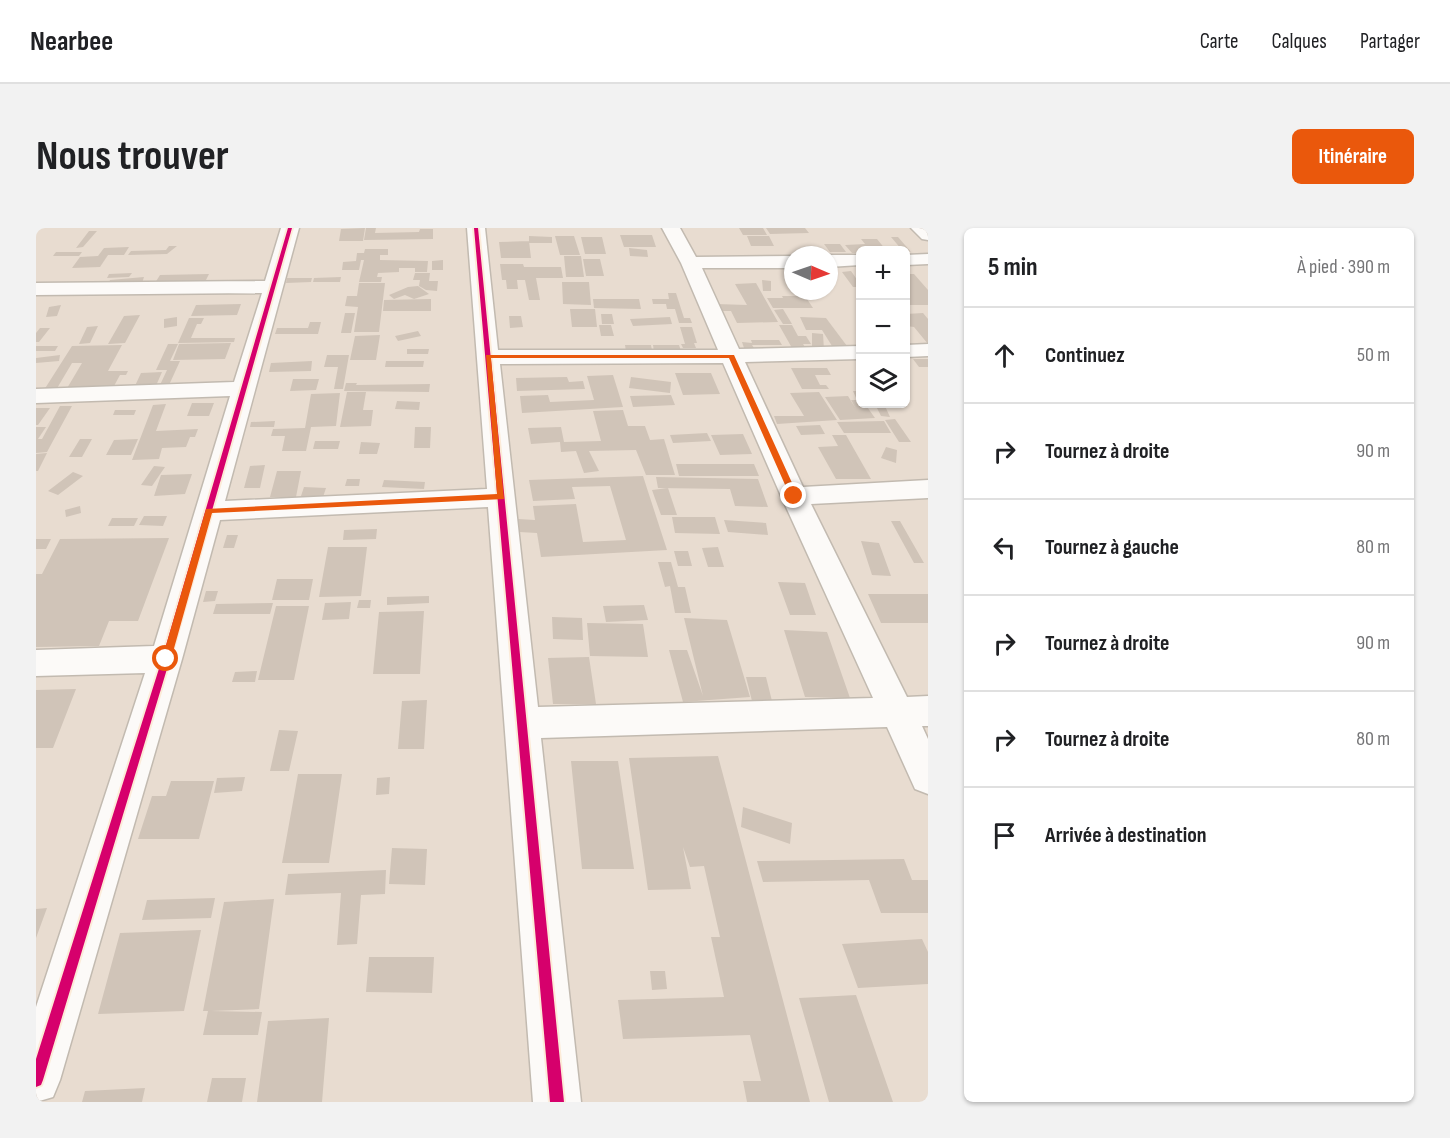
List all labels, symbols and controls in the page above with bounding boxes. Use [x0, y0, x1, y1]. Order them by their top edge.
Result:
text: Nearbee [30, 25, 113, 58]
text: Carte [1200, 29, 1239, 54]
text: Calques [1272, 29, 1327, 54]
text: Partager [1360, 29, 1420, 54]
button: Itinéraire [1292, 129, 1414, 184]
text: Nous trouver [36, 131, 229, 182]
north arrow [784, 246, 838, 300]
map controls [856, 246, 910, 408]
button: + [856, 246, 910, 300]
text: 5 min [988, 252, 1038, 283]
text: À pied · 390 m [1297, 255, 1390, 279]
button: − [856, 300, 910, 354]
icon: ahead [988, 339, 1021, 372]
text: Continuez [1045, 342, 1125, 369]
text: 50 m [1357, 343, 1390, 367]
button: layers [856, 354, 910, 408]
icon: right [988, 435, 1021, 468]
text: Tournez à droite [1045, 438, 1170, 465]
text: 90 m [1356, 439, 1390, 463]
route end [780, 482, 806, 508]
icon: left [988, 531, 1021, 564]
text: Tournez à gauche [1045, 534, 1179, 561]
text: 80 m [1356, 535, 1390, 559]
icon: right [988, 627, 1021, 660]
text: Tournez à droite [1045, 630, 1170, 657]
text: 90 m [1356, 631, 1390, 655]
route start [152, 645, 178, 671]
icon: right [988, 723, 1021, 756]
text: Tournez à droite [1045, 726, 1170, 753]
text: 80 m [1356, 727, 1390, 751]
icon: arrive [988, 819, 1021, 852]
text: Arrivée à destination [1045, 822, 1207, 849]

